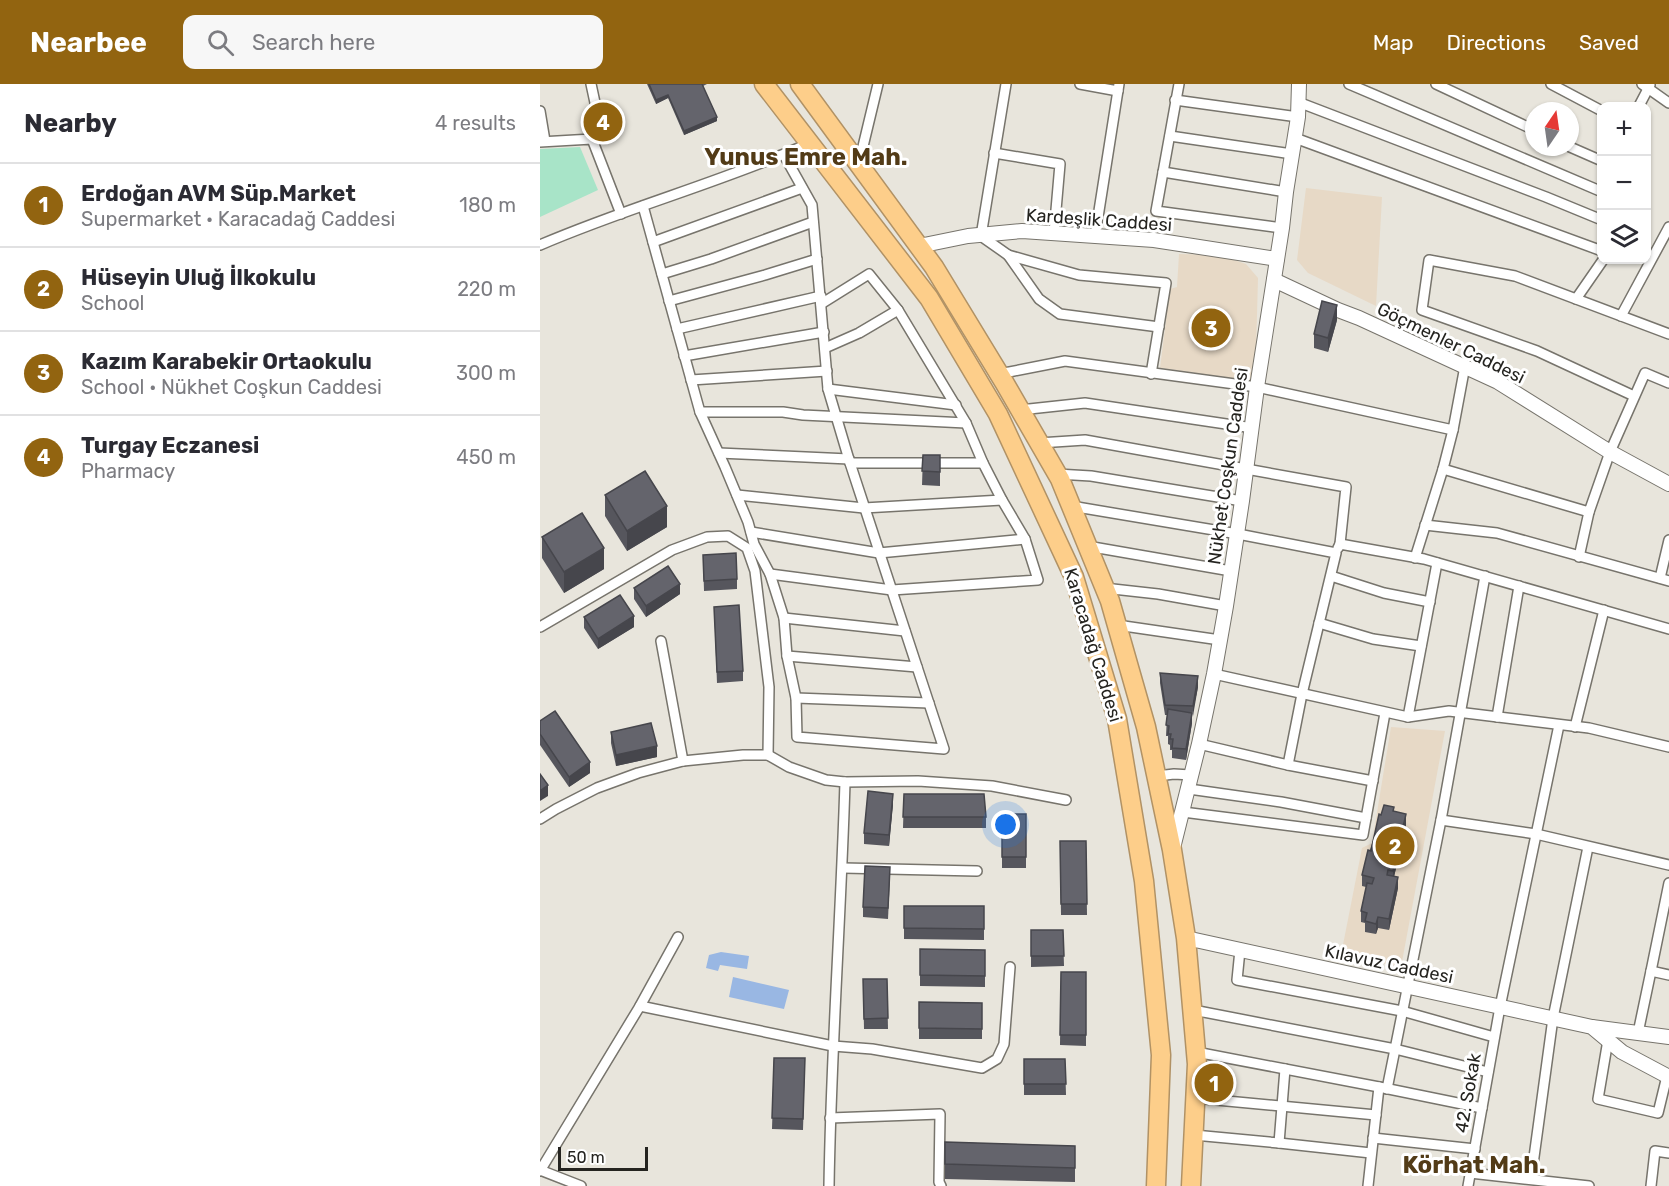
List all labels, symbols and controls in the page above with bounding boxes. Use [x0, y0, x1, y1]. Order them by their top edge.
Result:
search box [183, 15, 603, 69]
text: Nearbee [30, 26, 147, 59]
icon: search [204, 26, 237, 59]
text: Search here [252, 29, 375, 56]
text: Map [1373, 30, 1414, 55]
text: Directions [1447, 30, 1546, 55]
text: Saved [1579, 30, 1639, 55]
pin: 4 [584, 99, 622, 144]
north arrow [1525, 102, 1579, 156]
map controls [1597, 102, 1651, 264]
button: + [1597, 102, 1651, 156]
text: Nearby [24, 108, 117, 139]
text: 4 results [435, 111, 516, 135]
district label: Yunus Emre Mah. [704, 143, 908, 171]
button: − [1597, 156, 1651, 210]
text: Erdoğan AVM Süp.Market [81, 180, 356, 207]
text: 1 [39, 193, 48, 217]
text: 180 m [459, 193, 516, 217]
street label: Kardeşlik Caddesi [1025, 204, 1173, 236]
text: Supermarket · Karacadağ Caddesi [81, 207, 395, 231]
button: layers [1597, 210, 1651, 264]
text: Hüseyin Uluğ İlkokulu [81, 264, 316, 291]
text: 2 [37, 277, 50, 301]
text: 220 m [457, 277, 516, 301]
text: School [81, 291, 144, 315]
street label: Göçmenler Caddesi [1373, 298, 1529, 388]
pin: 3 [1192, 306, 1230, 350]
text: Kazım Karabekir Ortaokulu [81, 348, 372, 375]
text: 3 [37, 361, 50, 385]
text: 300 m [456, 361, 516, 385]
street label: Nükhet Coşkun Caddesi [1203, 366, 1253, 566]
text: School · Nükhet Coşkun Caddesi [81, 375, 382, 399]
text: Turgay Eczanesi [81, 432, 259, 459]
text: 4 [37, 445, 50, 469]
text: 450 m [456, 445, 516, 469]
text: Pharmacy [81, 459, 175, 483]
street label: Karacadağ Caddesi [1059, 565, 1127, 725]
your location [991, 810, 1020, 839]
pin: 2 [1376, 824, 1414, 868]
street label: Kılavuz Caddesi [1323, 940, 1455, 988]
street label: 42. Sokak [1450, 1051, 1486, 1135]
pin: 1 [1194, 1060, 1234, 1106]
scale bar [558, 1144, 648, 1172]
text: 50 m [567, 1148, 605, 1167]
district label: Körhat Mah. [1402, 1151, 1546, 1179]

